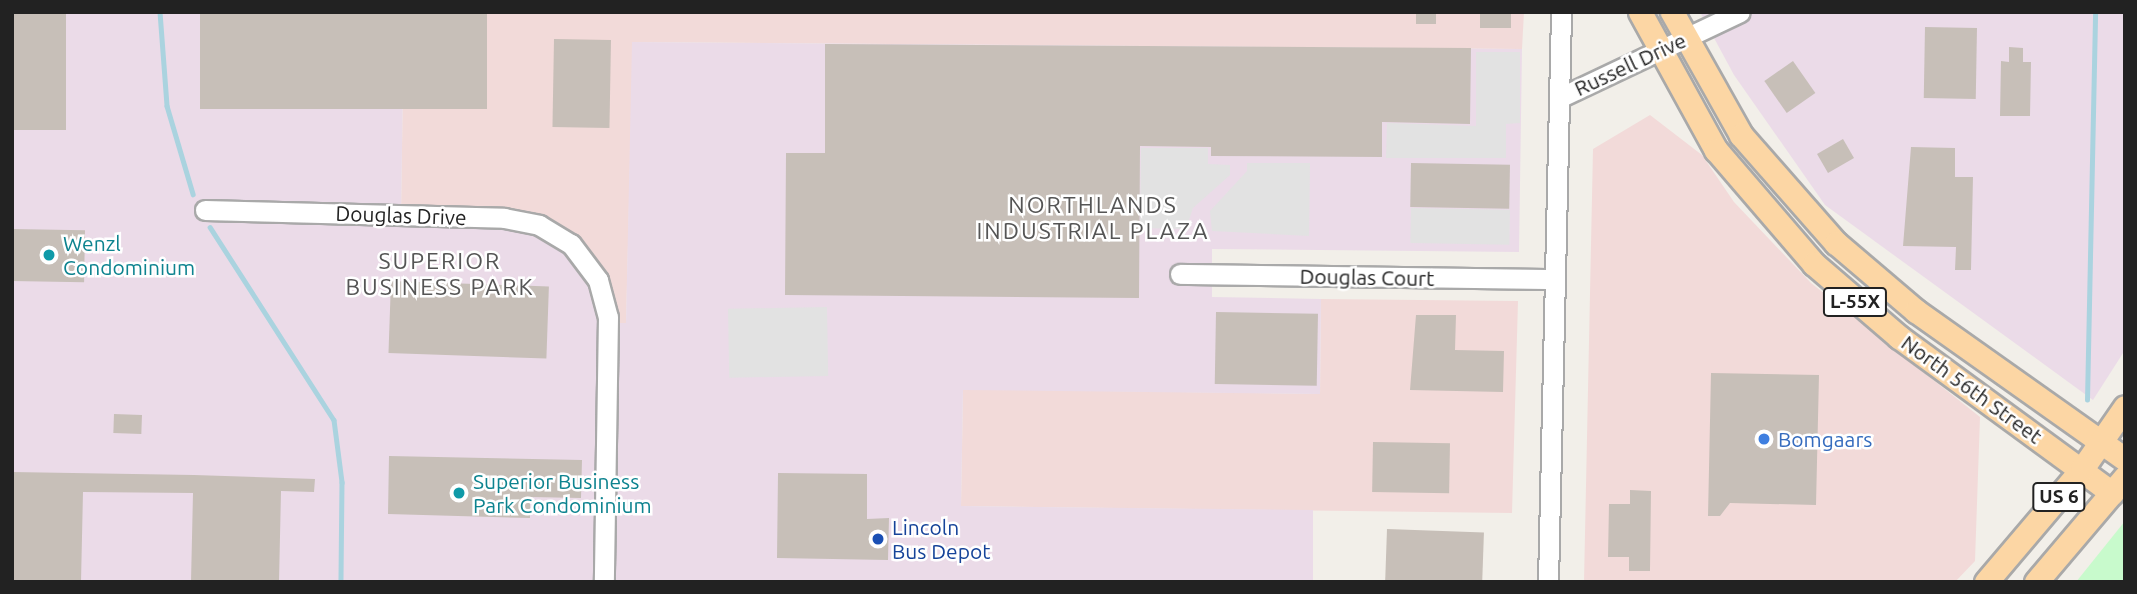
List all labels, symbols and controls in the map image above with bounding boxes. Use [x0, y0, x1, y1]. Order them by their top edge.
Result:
street label: Russell Drive [1570, 27, 1690, 101]
district label: NORTHLANDS INDUSTRIAL PLAZA [978, 191, 1208, 245]
street label: Douglas Drive [335, 200, 467, 230]
place label: Wenzl Condominium [63, 230, 195, 280]
marker: Wenzl Condominium [41, 247, 57, 263]
district label: SUPERIOR BUSINESS PARK [347, 247, 533, 301]
street label: Douglas Court [1299, 263, 1435, 291]
road number: L-55X [1822, 286, 1888, 318]
street label: North 56th Street [1897, 330, 2047, 448]
place label: Bomgaars [1778, 426, 1872, 452]
marker: Bomgaars [1756, 431, 1772, 447]
place label: Superior Business Park Condominium [473, 468, 652, 518]
road number: US 6 [2031, 482, 2087, 512]
marker: Superior Business Park Condominium [451, 485, 467, 501]
place label: Lincoln Bus Depot [892, 514, 990, 564]
marker: Lincoln Bus Depot [870, 531, 886, 547]

